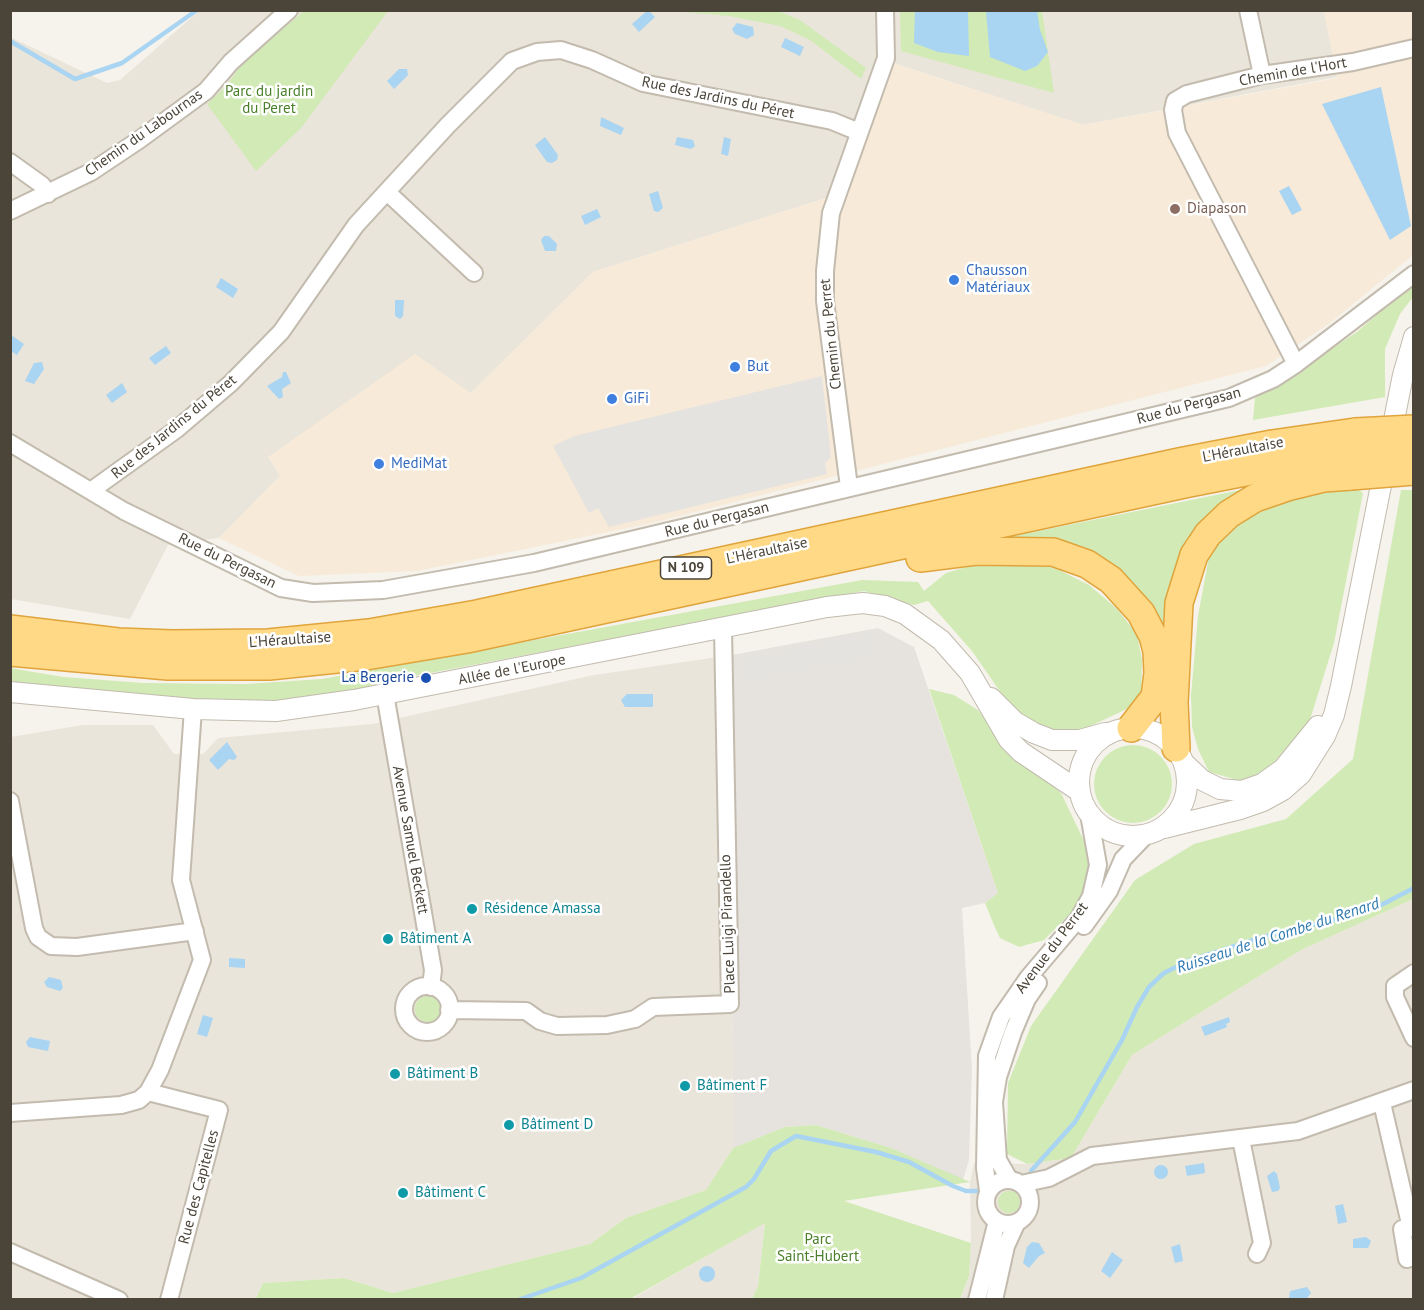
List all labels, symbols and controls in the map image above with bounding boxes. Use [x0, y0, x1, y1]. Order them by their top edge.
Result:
street label: Chemin de l'Hort [1238, 54, 1348, 90]
street label: Rue des Jardins du Péret [640, 73, 796, 123]
park label: Parc du jardin du Peret [225, 83, 313, 118]
street label: Chemin du Labournas [82, 86, 206, 180]
place label: Diapason [1187, 200, 1246, 218]
marker: Diapason [1168, 202, 1182, 216]
place label: Chausson Matériaux [966, 262, 1030, 297]
marker: Chausson Matériaux [947, 273, 961, 287]
street label: Chemin du Perret [816, 278, 846, 390]
place label: But [747, 358, 769, 376]
marker: But [728, 360, 742, 374]
street label: Rue des Jardins du Péret [108, 371, 240, 483]
street label: Rue du Pergasan [1135, 384, 1243, 428]
place label: GiFi [624, 390, 649, 408]
marker: GiFi [605, 392, 619, 406]
street label: L'Héraultaise [1201, 433, 1285, 467]
place label: MediMat [391, 455, 447, 473]
marker: MediMat [372, 457, 386, 471]
street label: Rue du Pergasan [663, 498, 771, 542]
street label: Rue du Pergasan [175, 530, 279, 592]
street label: L'Héraultaise [725, 534, 809, 568]
road number: N 109 [660, 557, 712, 579]
street label: L'Héraultaise [248, 628, 332, 652]
street label: Allée de l'Europe [457, 651, 567, 689]
place label: La Bergerie [341, 669, 414, 687]
marker: La Bergerie [419, 671, 433, 685]
street label: Avenue Samuel Beckett [388, 764, 432, 916]
street label: Place Luigi Pirandello [717, 854, 739, 994]
water label: Ruisseau de la Combe du Renard [1174, 894, 1382, 978]
street label: Avenue du Perret [1012, 899, 1092, 997]
place label: Résidence Amassa [484, 900, 601, 918]
marker: Résidence Amassa [465, 902, 479, 916]
place label: Bâtiment A [400, 930, 471, 948]
marker: Bâtiment A [381, 932, 395, 946]
place label: Bâtiment B [407, 1065, 478, 1083]
marker: Bâtiment B [388, 1067, 402, 1081]
place label: Bâtiment F [697, 1077, 767, 1095]
marker: Bâtiment F [678, 1079, 692, 1093]
place label: Bâtiment D [521, 1116, 593, 1134]
marker: Bâtiment D [502, 1118, 516, 1132]
street label: Rue des Capitelles [175, 1128, 223, 1246]
place label: Bâtiment C [415, 1184, 486, 1202]
marker: Bâtiment C [396, 1186, 410, 1200]
park label: Parc Saint-Hubert [777, 1231, 859, 1266]

